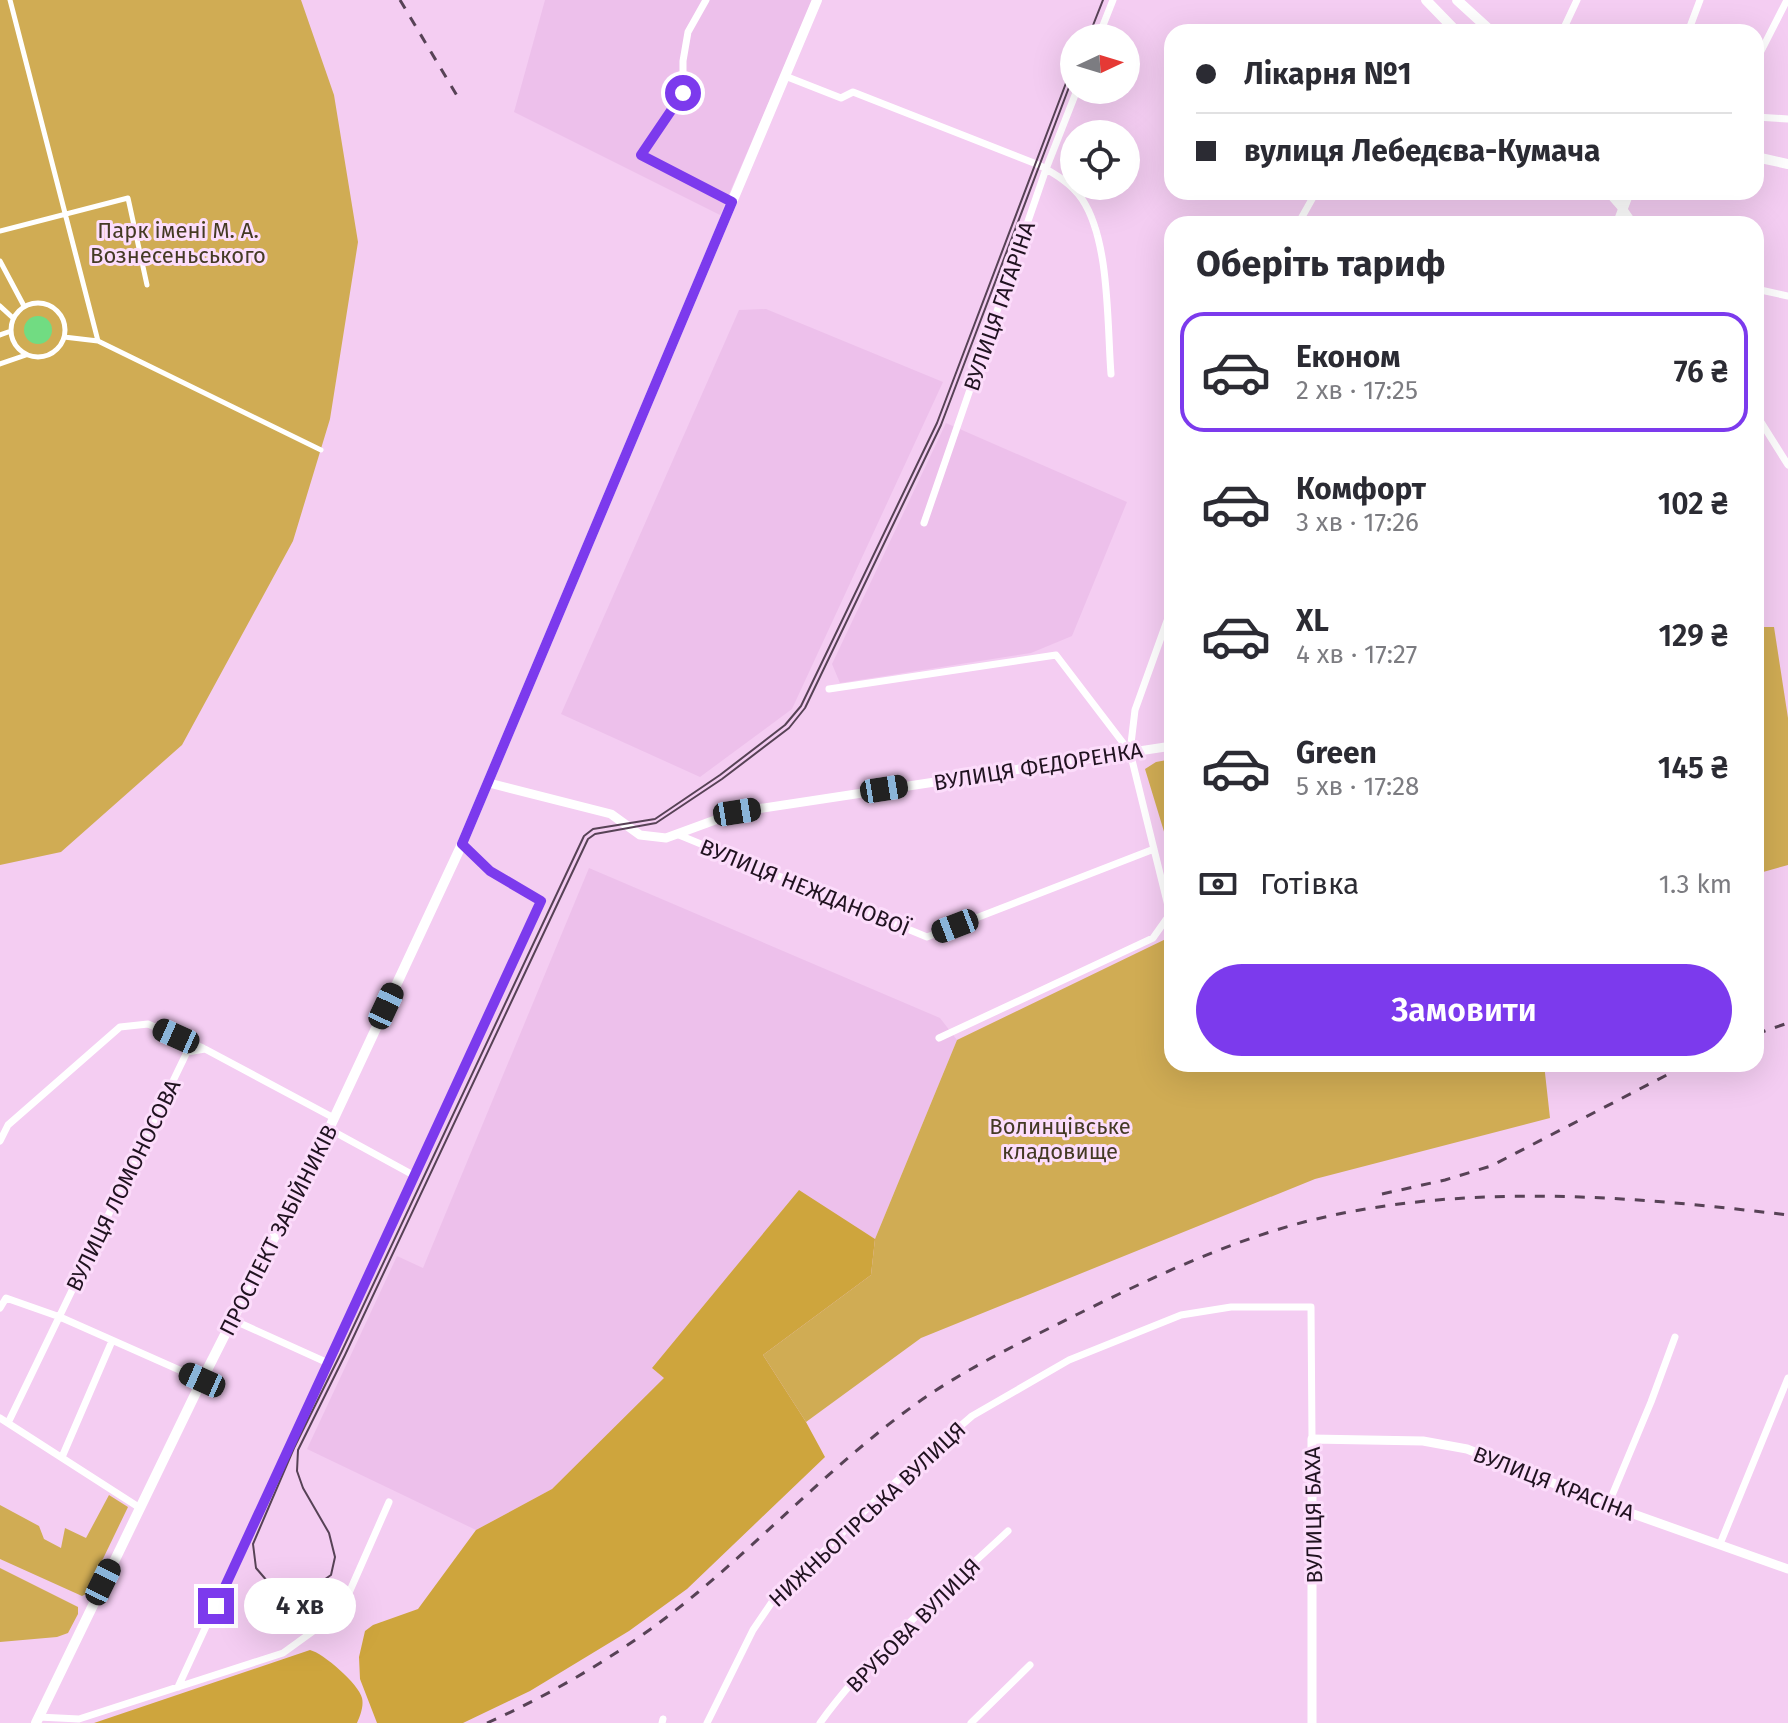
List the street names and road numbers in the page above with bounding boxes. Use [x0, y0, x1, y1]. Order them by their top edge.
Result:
street label: ВУЛИЦЯ ГАГАРІНА [958, 217, 1041, 394]
street label: ВУЛИЦЯ ФЕДОРЕНКА [932, 737, 1145, 796]
street label: ВУЛИЦЯ НЕЖДАНОВОЇ [696, 833, 914, 942]
street label: ВУЛИЦЯ ЛОМОНОСОВА [60, 1075, 187, 1296]
street label: ПРОСПЕКТ ЗАБІЙНИКІВ [214, 1120, 343, 1340]
street label: НИЖНЬОГІРСЬКА ВУЛИЦЯ [763, 1416, 971, 1613]
street label: ВУЛИЦЯ КРАСІНА [1469, 1440, 1639, 1527]
street label: ВУЛИЦЯ БАХА [1299, 1446, 1328, 1584]
street label: ВРУБОВА ВУЛИЦЯ [841, 1553, 986, 1698]

